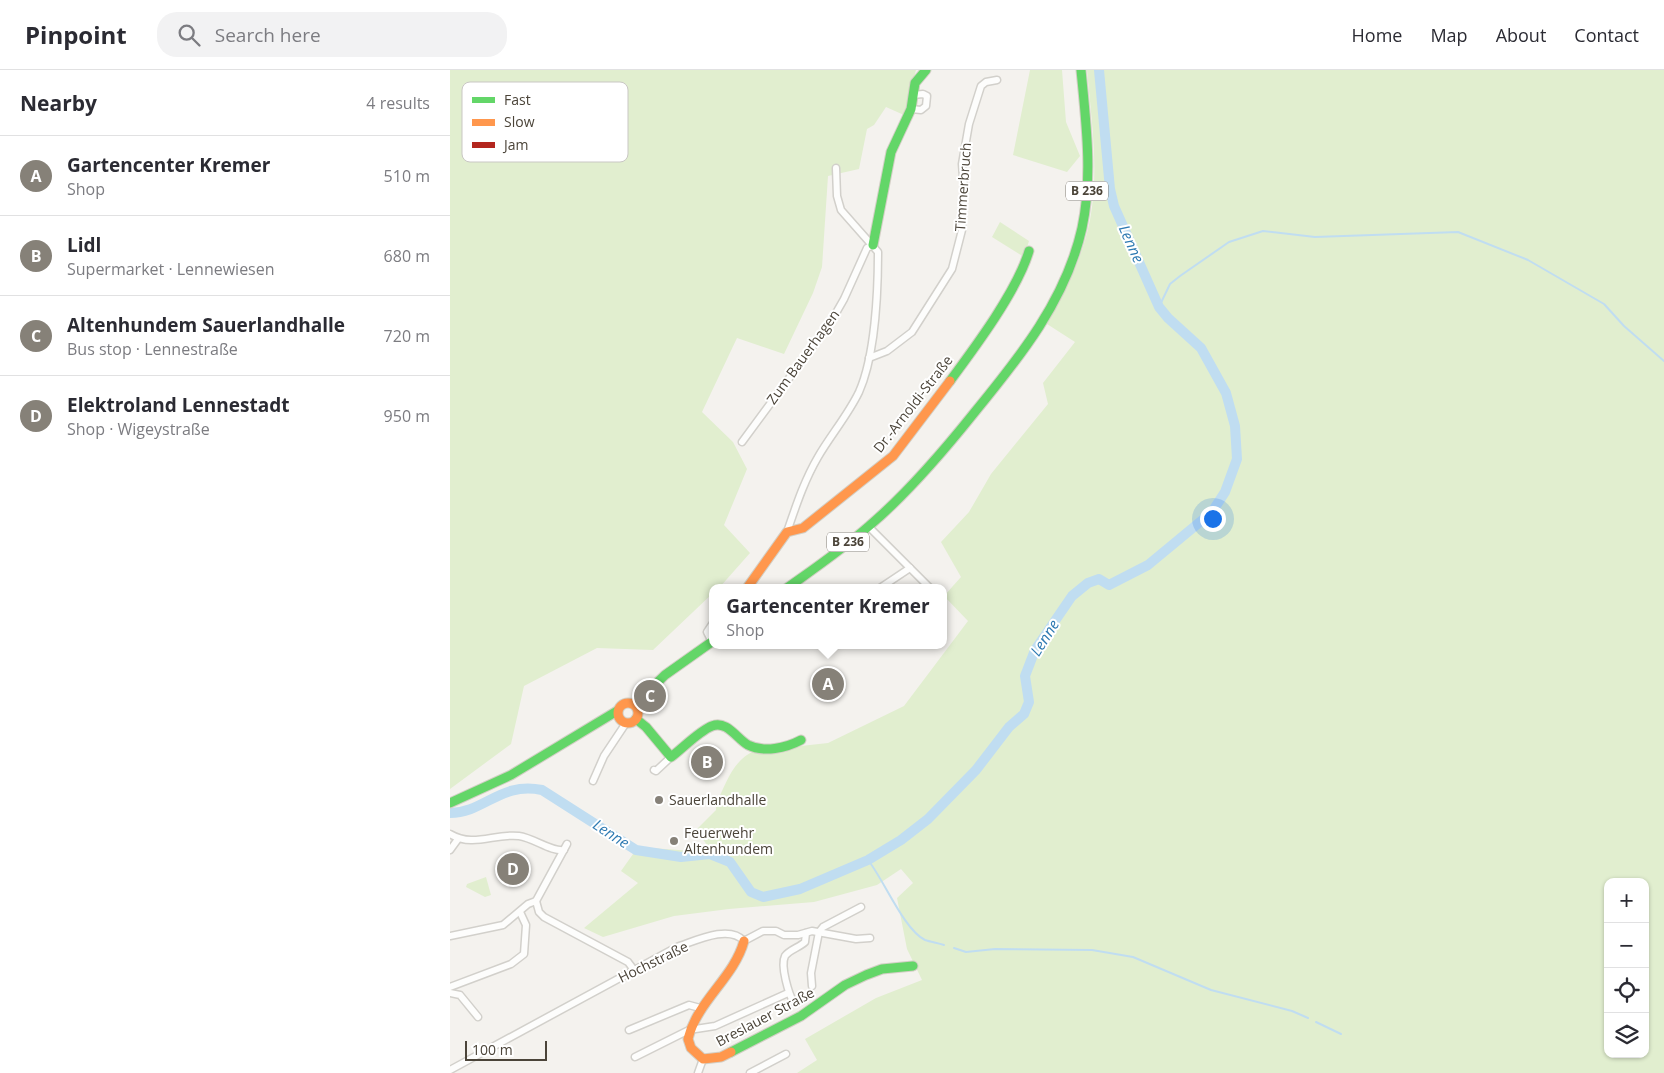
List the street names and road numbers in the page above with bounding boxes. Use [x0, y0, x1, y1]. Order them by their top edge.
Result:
street label: Timmerbruch [950, 142, 975, 232]
road number: B 236 [1066, 182, 1108, 200]
street label: Zum Bauerhagen [762, 306, 843, 408]
street label: Dr.-Arnoldi-Straße [869, 351, 957, 456]
road number: B 236 [827, 532, 869, 552]
street label: Hochstraße [615, 936, 691, 987]
street label: Breslauer Straße [712, 982, 818, 1051]

